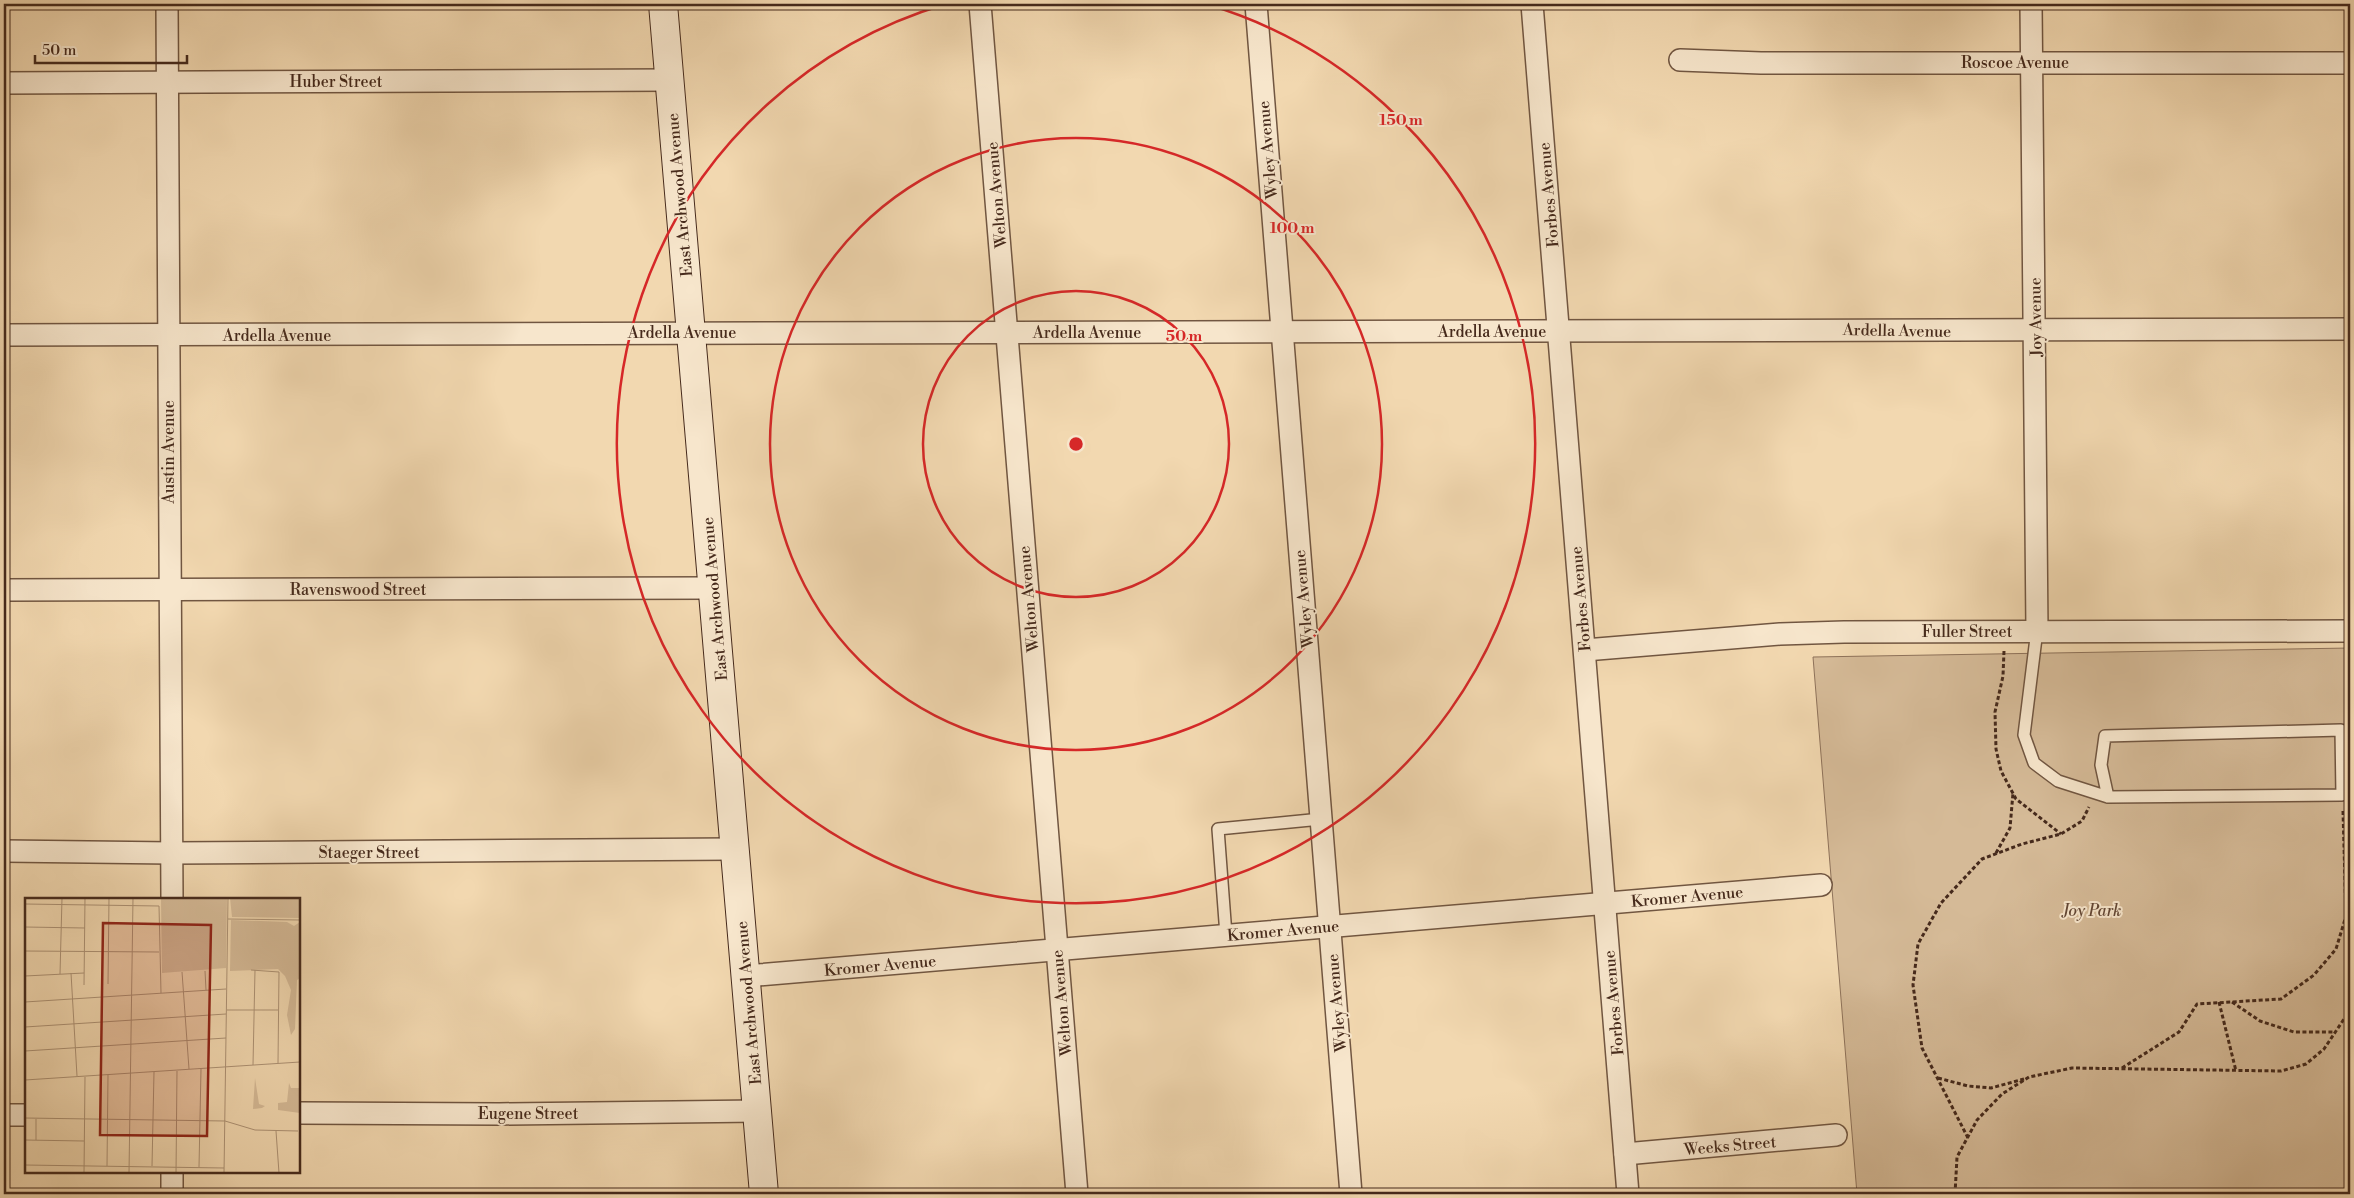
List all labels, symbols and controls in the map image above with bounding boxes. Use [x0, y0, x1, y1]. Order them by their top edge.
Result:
scale bar [35, 32, 188, 64]
text: 50 m [42, 41, 76, 60]
street label: Roscoe Avenue [1961, 53, 2069, 73]
street label: Huber Street [290, 72, 383, 92]
street label: Wyley Avenue [1254, 100, 1282, 201]
text: 150 m [1379, 111, 1423, 130]
street label: East Archwood Avenue [663, 112, 697, 278]
street label: Welton Avenue [982, 141, 1012, 250]
street label: Forbes Avenue [1534, 142, 1564, 248]
text: 100 m [1270, 219, 1315, 238]
street label: Joy Avenue [2025, 277, 2047, 358]
street label: Ardella Avenue [1842, 320, 1951, 342]
street label: Ardella Avenue [1437, 322, 1546, 342]
street label: Ardella Avenue [627, 323, 736, 343]
street label: Ardella Avenue [1032, 323, 1141, 343]
street label: Ardella Avenue [222, 326, 331, 346]
text: 50 m [1166, 327, 1202, 346]
street label: Austin Avenue [159, 400, 179, 505]
centre of rings [1067, 435, 1085, 453]
street label: East Archwood Avenue [698, 516, 732, 682]
street label: Welton Avenue [1014, 545, 1044, 654]
street label: Forbes Avenue [1566, 546, 1596, 652]
street label: Wyley Avenue [1290, 549, 1318, 650]
street label: Ravenswood Street [290, 580, 427, 600]
street label: Fuller Street [1922, 622, 2013, 642]
street label: Staeger Street [318, 843, 420, 863]
street label: Kromer Avenue [1630, 882, 1744, 912]
inset map [25, 898, 300, 1173]
park label: Joy Park [2061, 901, 2121, 921]
street label: Kromer Avenue [1226, 916, 1340, 946]
street label: East Archwood Avenue [732, 920, 766, 1086]
street label: Welton Avenue [1047, 949, 1077, 1058]
street label: Forbes Avenue [1599, 950, 1629, 1056]
street label: Kromer Avenue [823, 951, 937, 981]
street label: Wyley Avenue [1323, 953, 1351, 1054]
street label: Eugene Street [478, 1104, 579, 1124]
street label: Weeks Street [1682, 1132, 1777, 1160]

